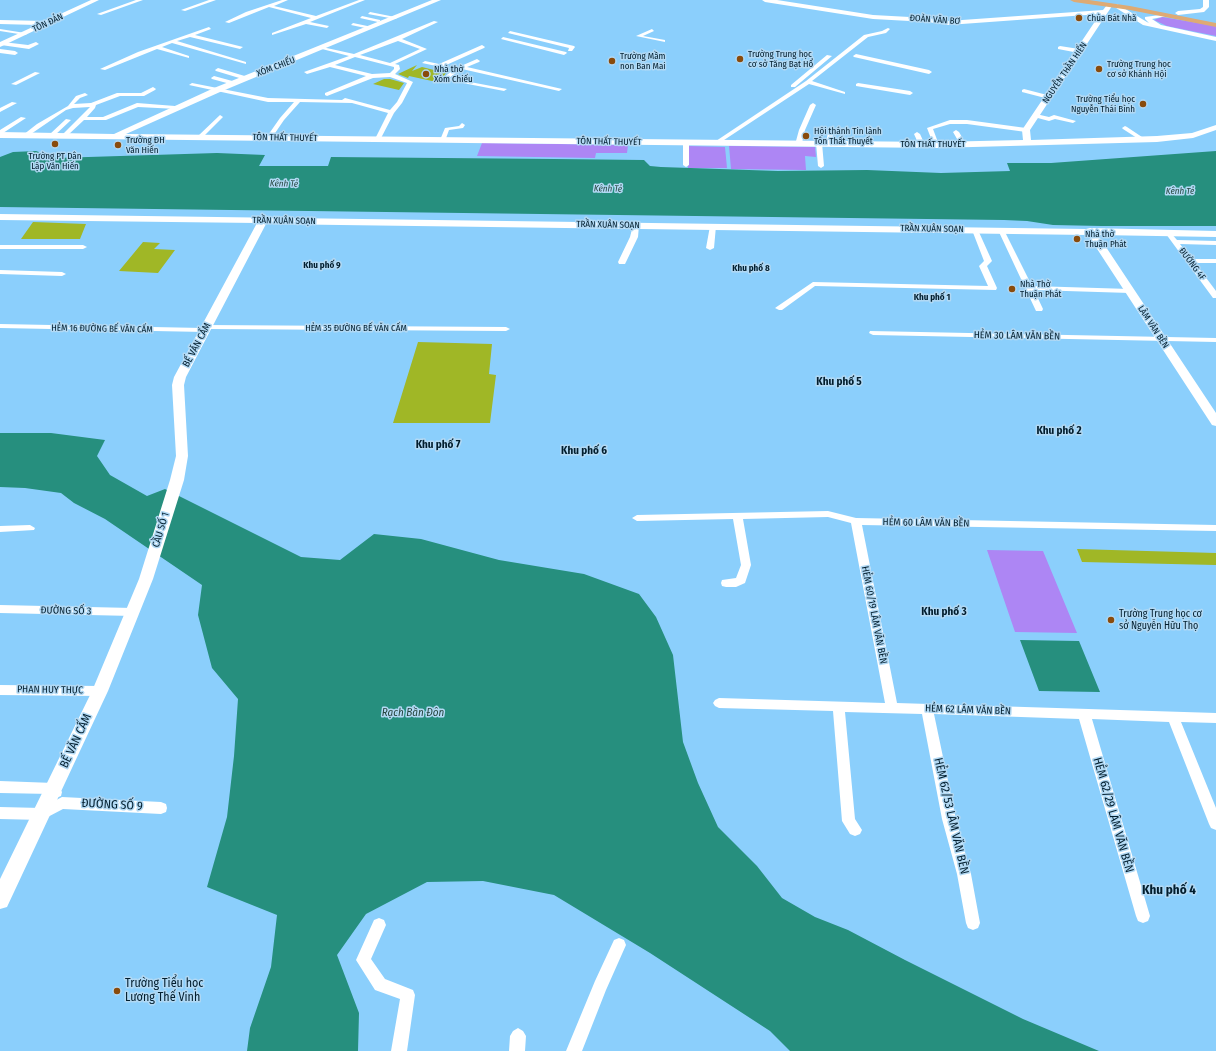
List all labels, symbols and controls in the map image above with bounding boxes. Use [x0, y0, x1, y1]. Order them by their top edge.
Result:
street label: TÔN ĐẢN [31, 11, 65, 35]
street label: ĐOÀN VĂN BƠ [909, 13, 961, 27]
marker: Chùa Bát Nhã [1074, 13, 1084, 23]
place label: Chùa Bát Nhã [1087, 13, 1136, 23]
street label: NGUYỄN THẦN HIẾN [1040, 40, 1090, 106]
place label: Trường Trung học cơ sở Tăng Bạt Hổ [748, 49, 813, 70]
place label: Trường Mầm non Ban Mai [620, 51, 666, 72]
marker: Trường Trung học cơ sở Tăng Bạt Hổ [735, 54, 745, 64]
street label: XÓM CHIẾU [255, 55, 297, 79]
marker: Trường Mầm non Ban Mai [607, 56, 617, 66]
place label: Trường Trung học cơ sở Khánh Hội [1107, 59, 1171, 80]
place label: Nhà thờ Xóm Chiếu [434, 64, 473, 85]
marker: Trường Trung học cơ sở Khánh Hội [1094, 64, 1104, 74]
marker: Nhà thờ Xóm Chiếu [421, 69, 431, 79]
place label: Trường Tiểu học Nguyễn Thái Bình [1071, 94, 1135, 115]
marker: Trường Tiểu học Nguyễn Thái Bình [1138, 99, 1148, 109]
place label: Hội thánh Tin lành Tôn Thất Thuyết [814, 126, 882, 147]
marker: Hội thánh Tin lành Tôn Thất Thuyết [801, 131, 811, 141]
street label: TÔN THẤT THUYẾT [252, 132, 318, 144]
place label: Trường ĐH Văn Hiến [126, 135, 165, 156]
street label: TÔN THẤT THUYẾT [576, 136, 642, 148]
marker: Trường PT Dân Lập Văn Hiến [50, 139, 60, 149]
street label: TÔN THẤT THUYẾT [900, 139, 966, 149]
marker: Trường ĐH Văn Hiến [113, 140, 123, 150]
place label: Trường PT Dân Lập Văn Hiến [29, 151, 81, 172]
water label: Kênh Tẻ [270, 178, 298, 190]
water label: Kênh Tẻ [594, 183, 622, 195]
water label: Kênh Tẻ [1166, 186, 1194, 196]
street label: TRẦN XUÂN SOẠN [252, 215, 316, 227]
street label: TRẦN XUÂN SOẠN [576, 219, 640, 231]
street label: TRẦN XUÂN SOẠN [900, 223, 964, 235]
place label: Nhà thờ Thuận Phát [1085, 229, 1127, 250]
marker: Nhà thờ Thuận Phát [1072, 234, 1082, 244]
street label: ĐƯỜNG 4F [1176, 246, 1208, 282]
district label: Khu phố 9 [303, 260, 341, 270]
district label: Khu phố 8 [732, 263, 770, 273]
place label: Nhà Thờ Thuận Phát [1020, 279, 1062, 300]
marker: Nhà Thờ Thuận Phát [1007, 284, 1017, 294]
district label: Khu phố 1 [914, 292, 950, 302]
street label: LÂM VĂN BỀN [1135, 304, 1171, 350]
street label: BẾ VĂN CẤM [180, 321, 214, 369]
street label: HẺM 16 ĐƯỜNG BẾ VĂN CẤM [51, 323, 153, 335]
street label: HẺM 35 ĐƯỜNG BẾ VĂN CẤM [305, 323, 407, 333]
street label: HẺM 30 LÂM VĂN BỀN [974, 329, 1060, 343]
district label: Khu phố 5 [816, 375, 862, 389]
district label: Khu phố 2 [1036, 424, 1082, 438]
district label: Khu phố 7 [416, 438, 460, 452]
district label: Khu phố 6 [561, 444, 607, 458]
street label: CẦU SỐ 1 [150, 511, 172, 549]
street label: HẺM 60 LÂM VĂN BỀN [883, 516, 969, 530]
street label: HẺM 60/19 LÂM VĂN BỀN [859, 565, 889, 665]
street label: ĐƯỜNG SỐ 3 [41, 605, 91, 617]
district label: Khu phố 3 [921, 605, 967, 619]
place label: Trường Trung học cơ sở Nguyễn Hữu Thọ [1119, 608, 1202, 632]
marker: Trường Trung học cơ sở Nguyễn Hữu Thọ [1106, 615, 1116, 625]
street label: PHAN HUY THỰC [17, 683, 83, 697]
street label: HẺM 62 LÂM VĂN BỀN [925, 703, 1011, 717]
water label: Rạch Bần Đôn [382, 706, 444, 720]
street label: BẾ VĂN CẤM [57, 712, 95, 770]
street label: HẺM 62/53 LÂM VĂN BỀN [931, 756, 971, 876]
street label: HẺM 62/29 LÂM VĂN BỀN [1090, 756, 1136, 874]
street label: ĐƯỜNG SỐ 9 [81, 796, 143, 814]
district label: Khu phố 4 [1142, 882, 1196, 898]
place label: Trường Tiểu học Lương Thế Vinh [125, 977, 203, 1005]
marker: Trường Tiểu học Lương Thế Vinh [112, 986, 122, 996]

